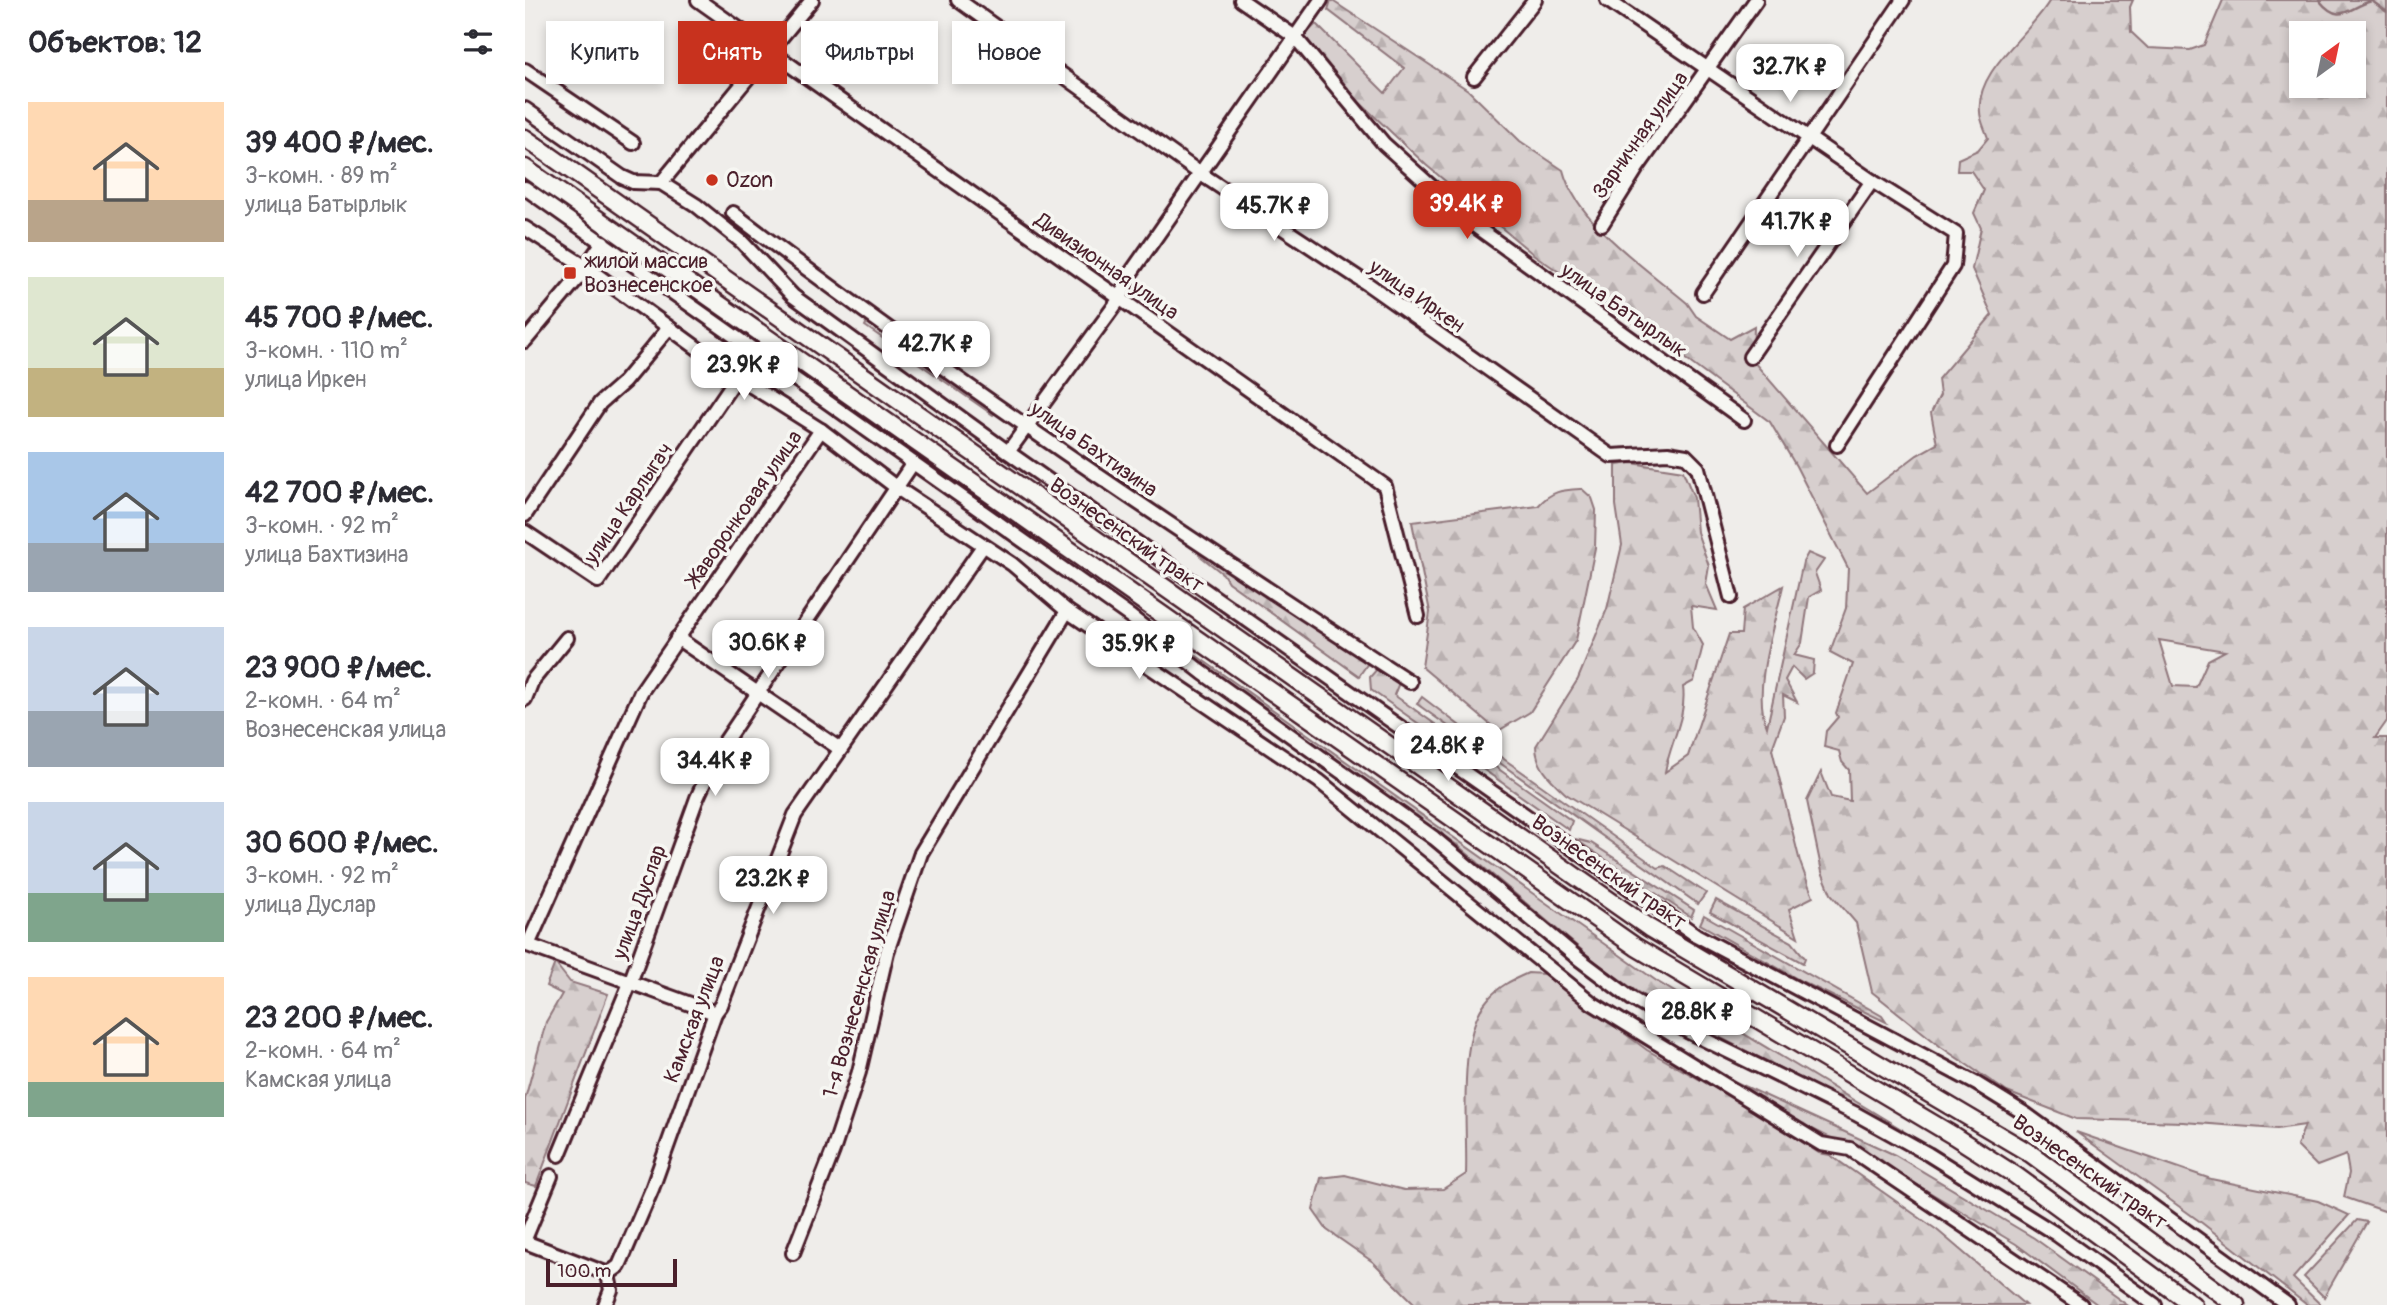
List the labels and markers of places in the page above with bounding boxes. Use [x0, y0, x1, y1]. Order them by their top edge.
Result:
pin: 32.7K ₽ [1725, 44, 1855, 104]
place label: Ozon [726, 167, 773, 194]
marker: Ozon [704, 172, 720, 188]
pin: 39.4K ₽ [1402, 182, 1532, 241]
pin: 45.7K ₽ [1209, 184, 1339, 243]
pin: 41.7K ₽ [1732, 200, 1862, 259]
place label: жилой массив Вознесенское [584, 248, 713, 299]
marker: жилой массив Вознесенское [562, 265, 578, 281]
pin: 42.7K ₽ [871, 322, 1001, 381]
pin: 23.9K ₽ [679, 342, 809, 402]
pin: 30.6K ₽ [703, 620, 833, 680]
pin: 35.9K ₽ [1074, 622, 1204, 681]
pin: 24.8K ₽ [1383, 724, 1513, 783]
pin: 34.4K ₽ [650, 738, 780, 798]
pin: 23.2K ₽ [708, 856, 838, 916]
pin: 28.8K ₽ [1633, 990, 1763, 1049]

